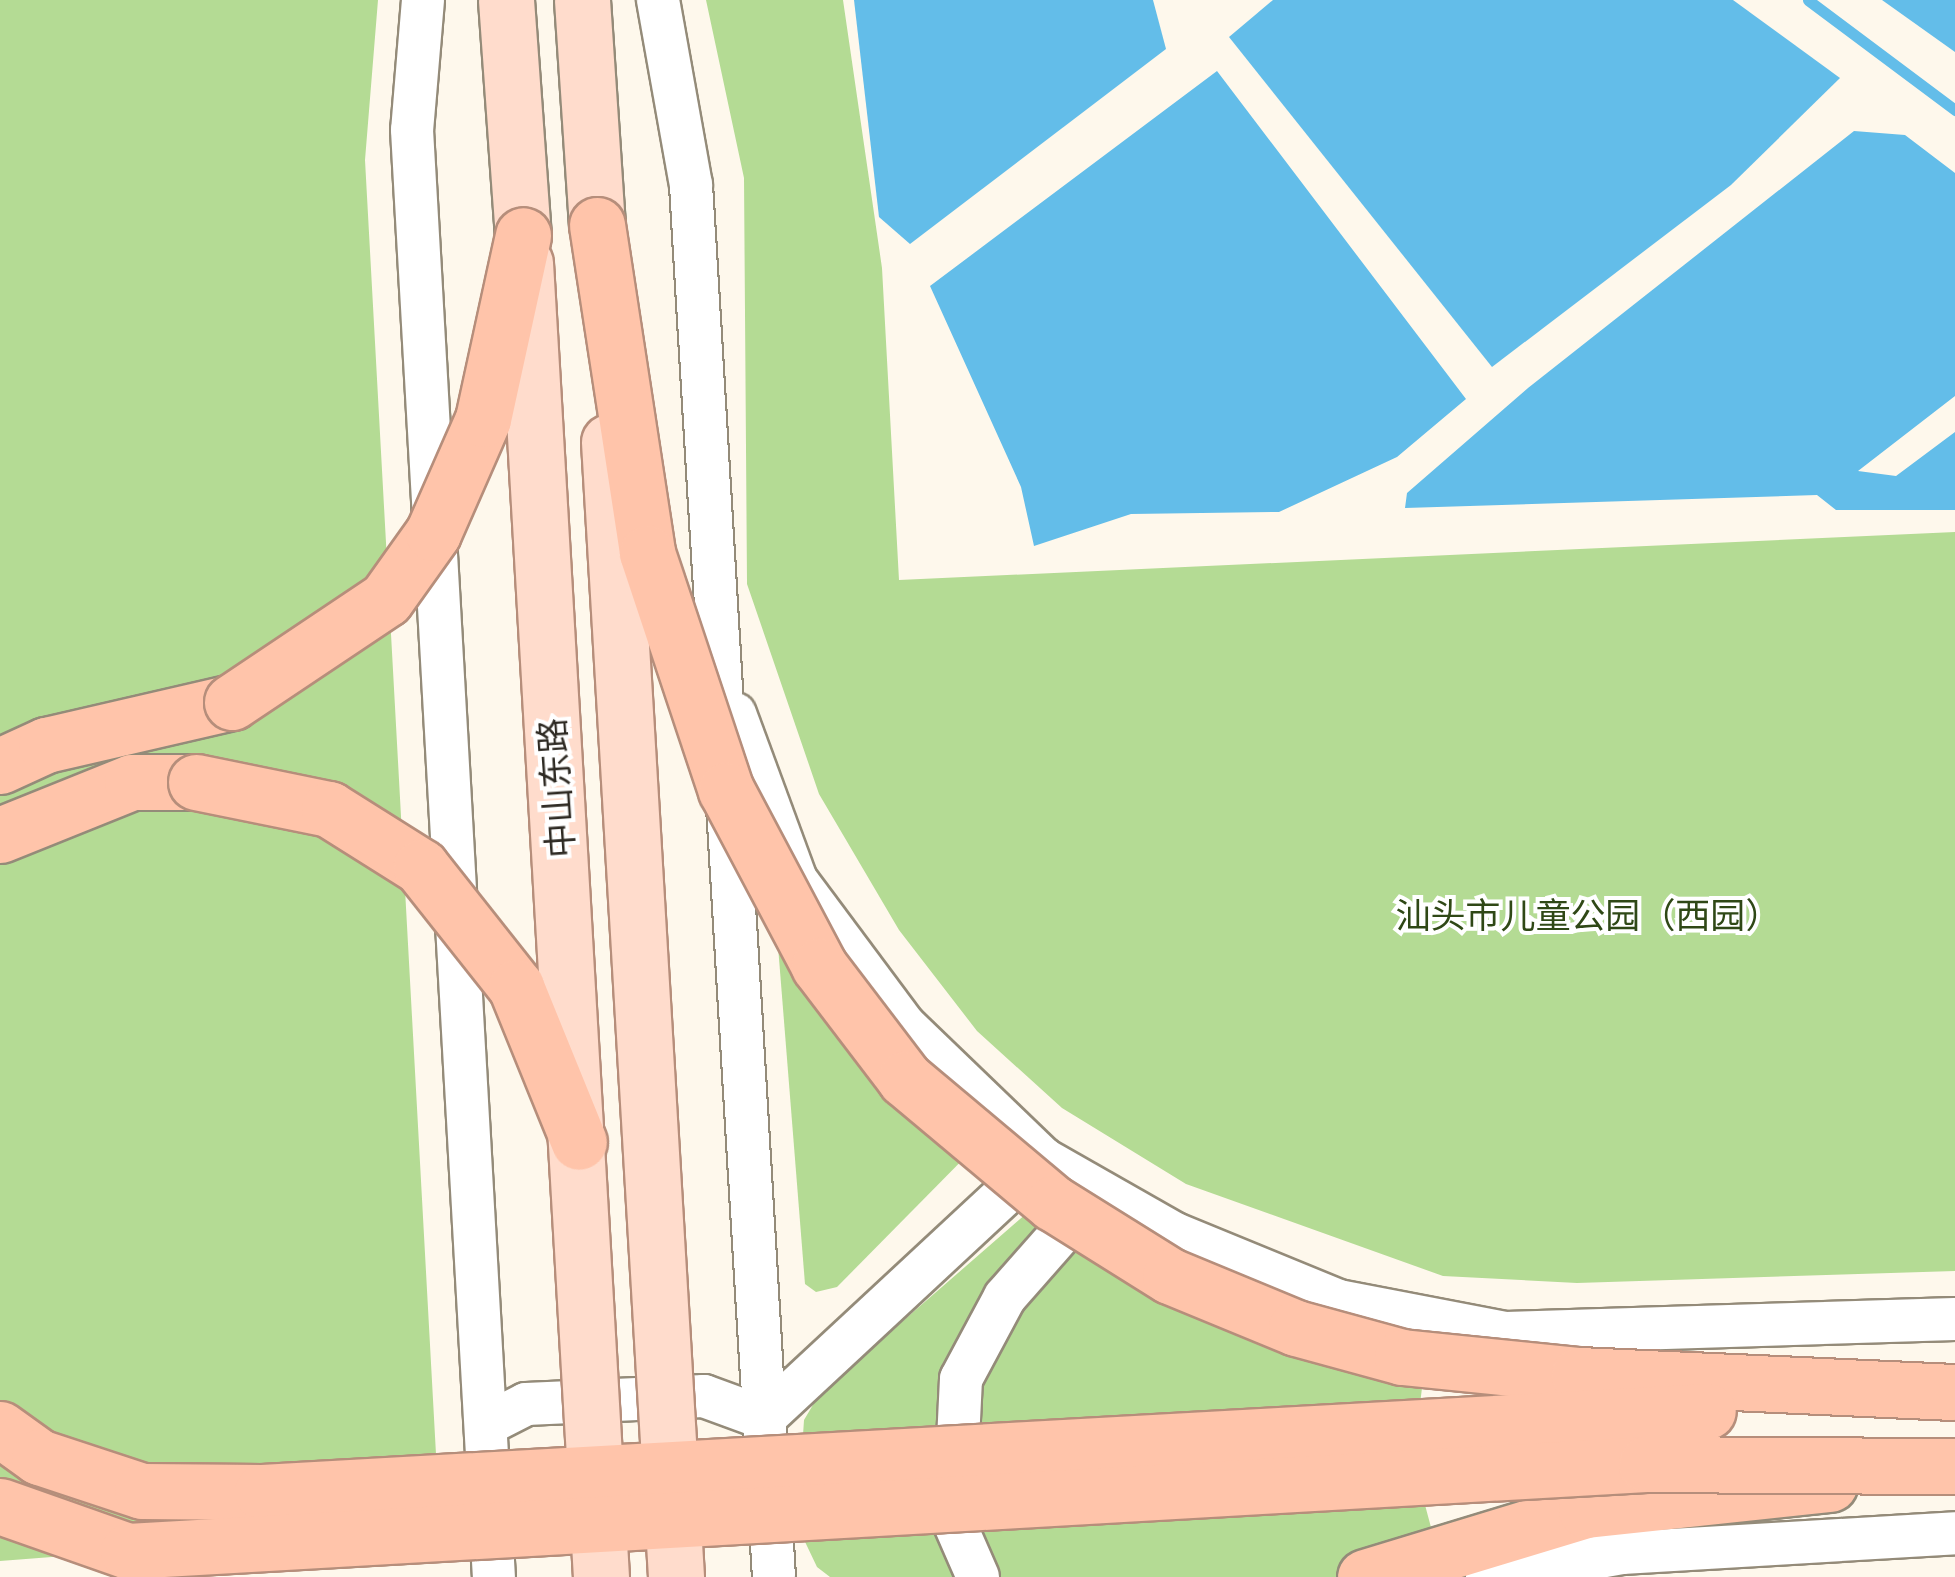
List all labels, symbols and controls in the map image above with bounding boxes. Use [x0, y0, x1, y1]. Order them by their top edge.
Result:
street label: 中山东路 [531, 717, 583, 859]
park label: 汕头市儿童公园（西园） [1396, 895, 1780, 937]

